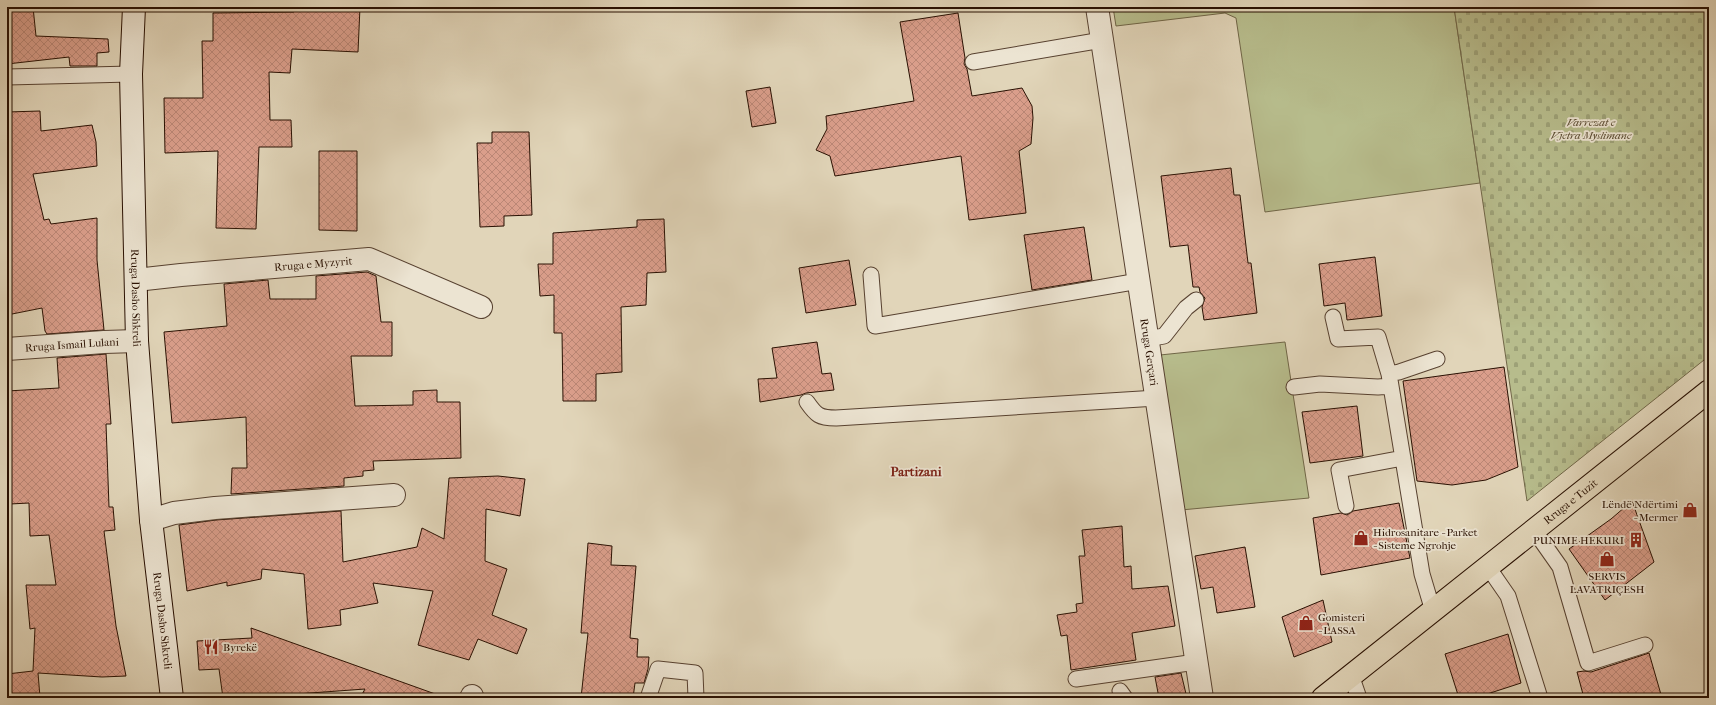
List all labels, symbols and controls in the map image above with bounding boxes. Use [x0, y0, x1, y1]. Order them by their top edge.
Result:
park label: Varrezat e Vjetra Myslimane [1551, 116, 1632, 142]
street label: Rruga Dasho Shkreli [128, 249, 143, 348]
street label: Rruga e Myzyrit [274, 254, 353, 274]
street label: Rruga Gerçari [1137, 317, 1161, 387]
street label: Rruga Ismail Lulani [24, 336, 120, 355]
district label: Partizani [891, 464, 942, 479]
street label: Rruga e Tuzit [1541, 476, 1600, 527]
place label: Lëndë Ndërtimi - Mermer [1602, 498, 1679, 524]
shop icon: Lëndë Ndërtimi - Mermer [1681, 501, 1699, 519]
place label: Hidrosanitare - Parket - Sisteme Ngrohje [1373, 526, 1478, 552]
shop icon: Hidrosanitare - Parket - Sisteme Ngrohje [1352, 529, 1370, 547]
building icon: PUNIME HEKURI [1627, 531, 1645, 549]
place label: PUNIME HEKURI [1533, 534, 1625, 547]
shop icon: SERVIS LAVATRIÇESH [1598, 550, 1616, 568]
place label: SERVIS LAVATRIÇESH [1570, 570, 1645, 596]
street label: Rruga Dasho Shkreli [150, 571, 175, 671]
place label: Gomisteri - LASSA [1318, 611, 1366, 637]
shop icon: Gomisteri - LASSA [1297, 614, 1315, 632]
restaurant icon: Byrekë [202, 638, 220, 656]
place label: Byrekë [223, 641, 258, 654]

